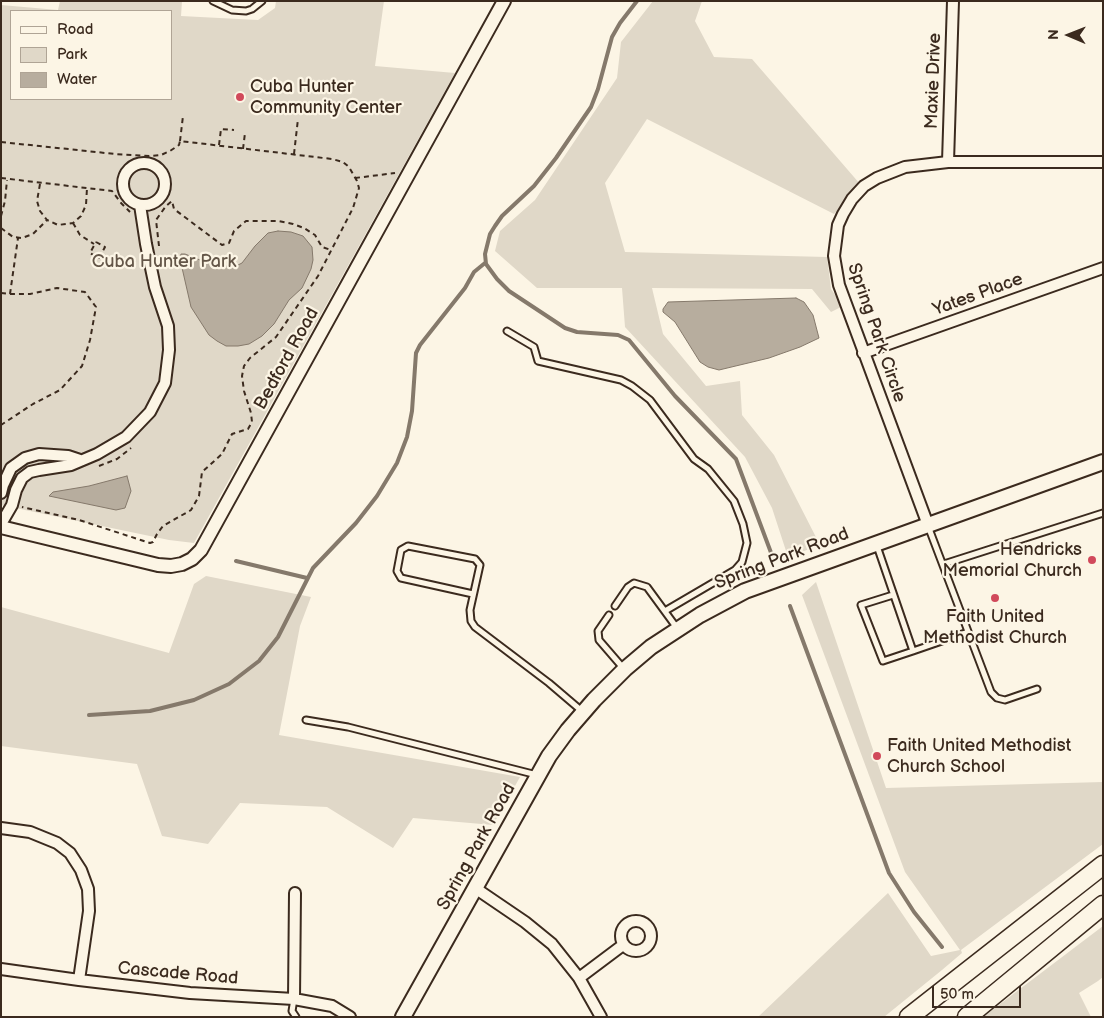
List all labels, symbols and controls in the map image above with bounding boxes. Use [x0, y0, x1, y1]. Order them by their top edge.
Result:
legend [10, 10, 172, 100]
north arrow [1044, 10, 1094, 60]
text: Road [57, 20, 93, 39]
text: N [1045, 29, 1062, 40]
street label: Maxie Drive [922, 33, 946, 129]
text: Park [57, 45, 87, 64]
text: Water [57, 70, 97, 89]
place label: Cuba Hunter Community Center [250, 76, 401, 118]
marker: Cuba Hunter Community Center [234, 91, 246, 103]
park label: Cuba Hunter Park [92, 251, 236, 273]
street label: Spring Park Circle [842, 261, 910, 405]
street label: Yates Place [930, 269, 1026, 321]
street label: Bedford Road [250, 304, 324, 414]
street label: Spring Park Road [712, 523, 852, 595]
place label: Hendricks Memorial Church [943, 539, 1082, 582]
marker: Hendricks Memorial Church [1086, 554, 1098, 566]
marker: Faith United Methodist Church [989, 592, 1001, 604]
place label: Faith United Methodist Church [923, 606, 1067, 649]
place label: Faith United Methodist Church School [887, 735, 1071, 778]
marker: Faith United Methodist Church School [871, 750, 883, 762]
street label: Spring Park Road [433, 780, 521, 914]
street label: Cascade Road [117, 958, 239, 990]
scale bar [934, 976, 1023, 1008]
text: 50 m [940, 985, 974, 1004]

